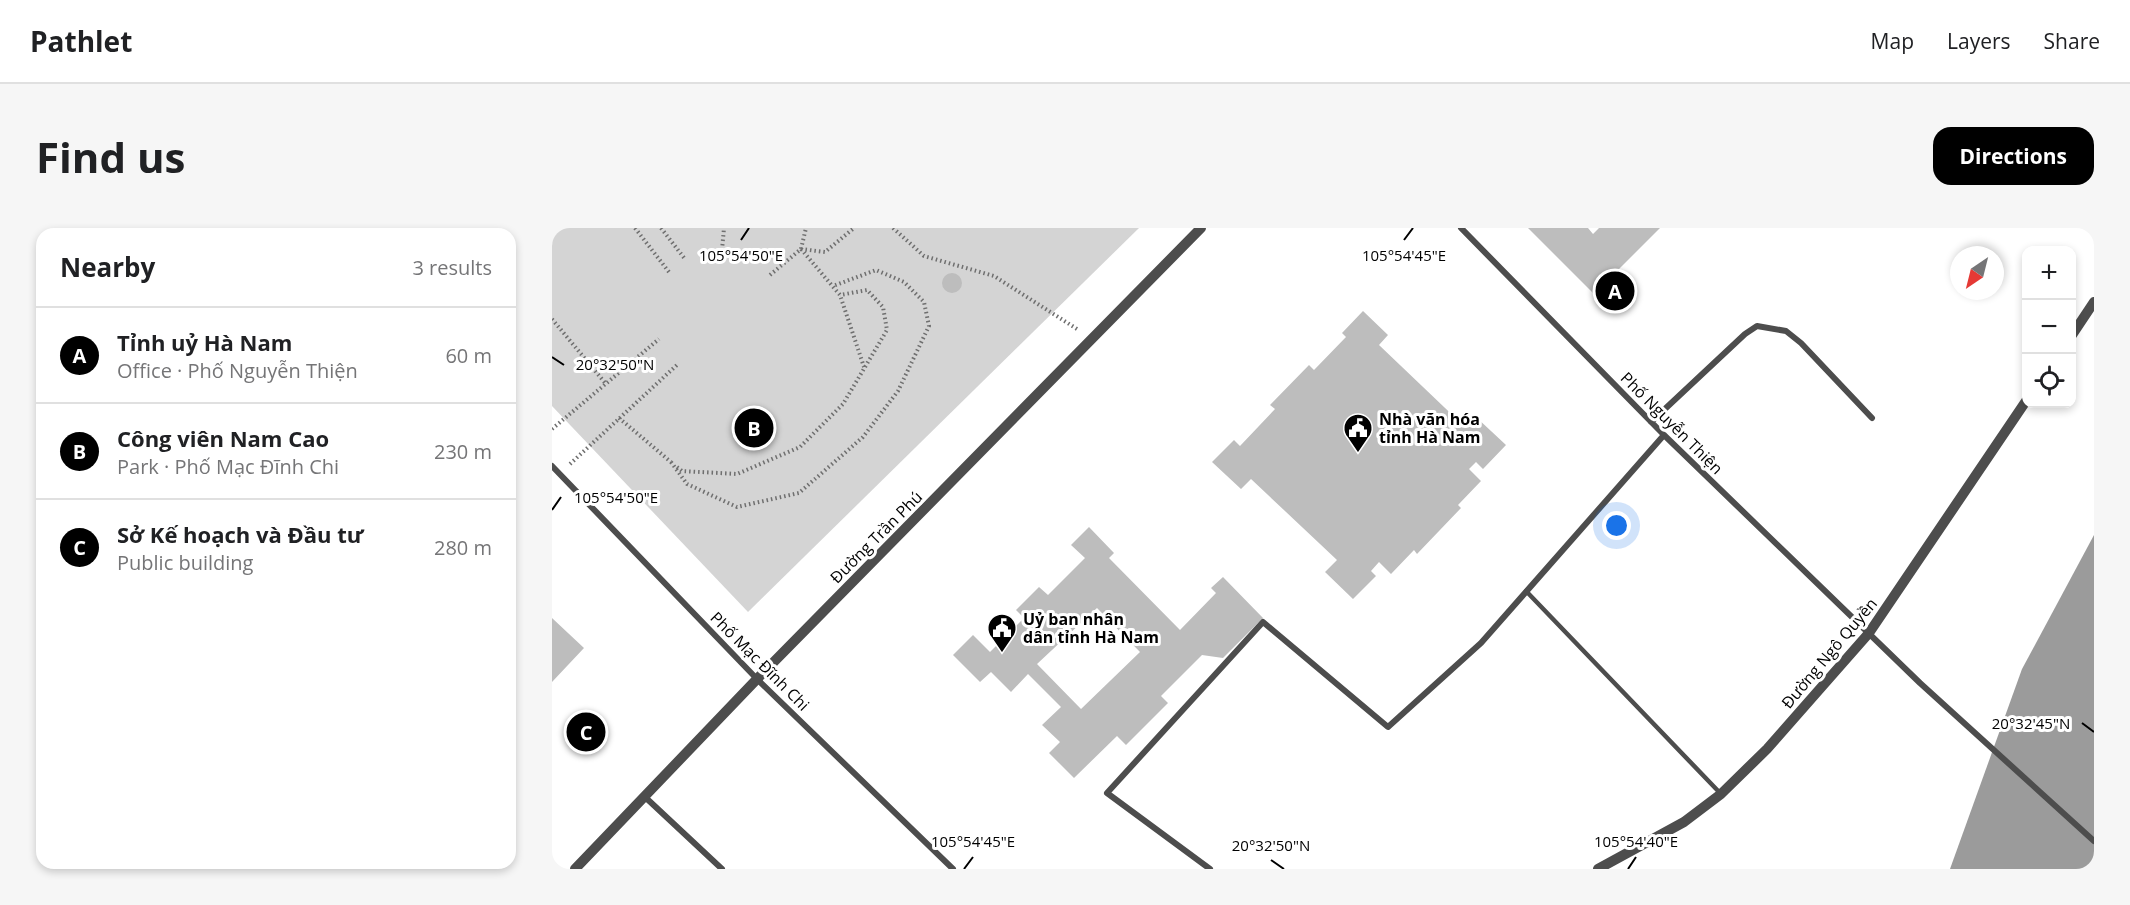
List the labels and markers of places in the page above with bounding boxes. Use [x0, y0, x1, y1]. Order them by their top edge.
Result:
pin: A [1596, 268, 1634, 314]
pin: B [734, 406, 774, 450]
place label: Nhà văn hóa tỉnh Hà Nam [1379, 408, 1480, 448]
public building icon: Nhà văn hóa tỉnh Hà Nam [1342, 412, 1374, 454]
place label: Uỷ ban nhân dân tỉnh Hà Nam [1023, 608, 1159, 648]
public building icon: Uỷ ban nhân dân tỉnh Hà Nam [986, 612, 1018, 654]
pin: C [567, 710, 606, 754]

